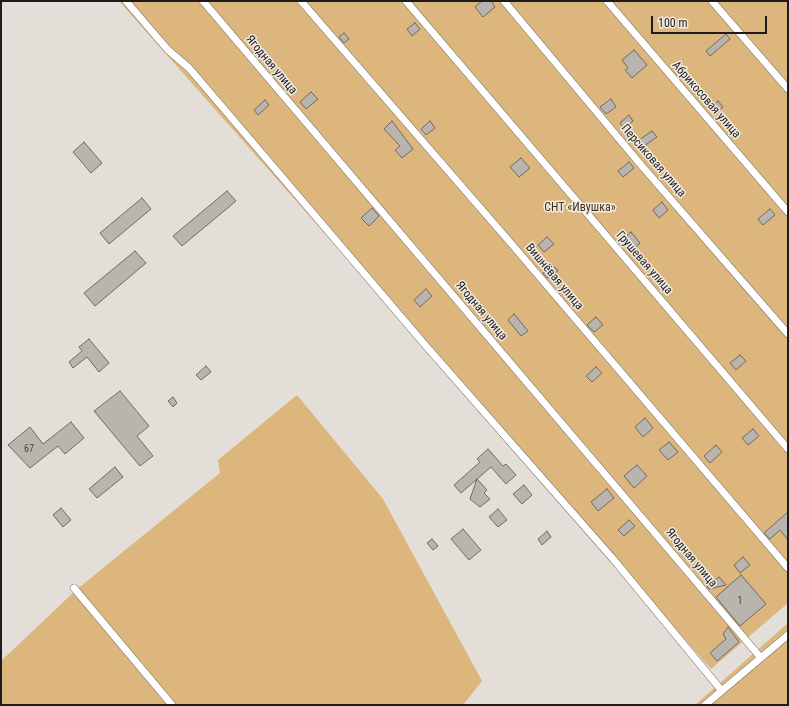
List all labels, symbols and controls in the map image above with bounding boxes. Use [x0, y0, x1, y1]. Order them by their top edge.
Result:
scale bar [653, 8, 769, 34]
text: 100 m [658, 16, 688, 30]
street label: Ягодная улица [242, 33, 300, 97]
street label: Абрикосовая улица [669, 59, 743, 141]
street label: Персиковая улица [617, 122, 689, 200]
park label: СНТ «Ивушка» [544, 201, 616, 215]
street label: Грушевая улица [613, 228, 675, 298]
street label: Вишнёвая улица [522, 241, 586, 313]
street label: Ягодная улица [452, 279, 510, 343]
house number: 67 [24, 443, 34, 455]
street label: Ягодная улица [662, 526, 720, 590]
house number: 1 [738, 595, 742, 607]

